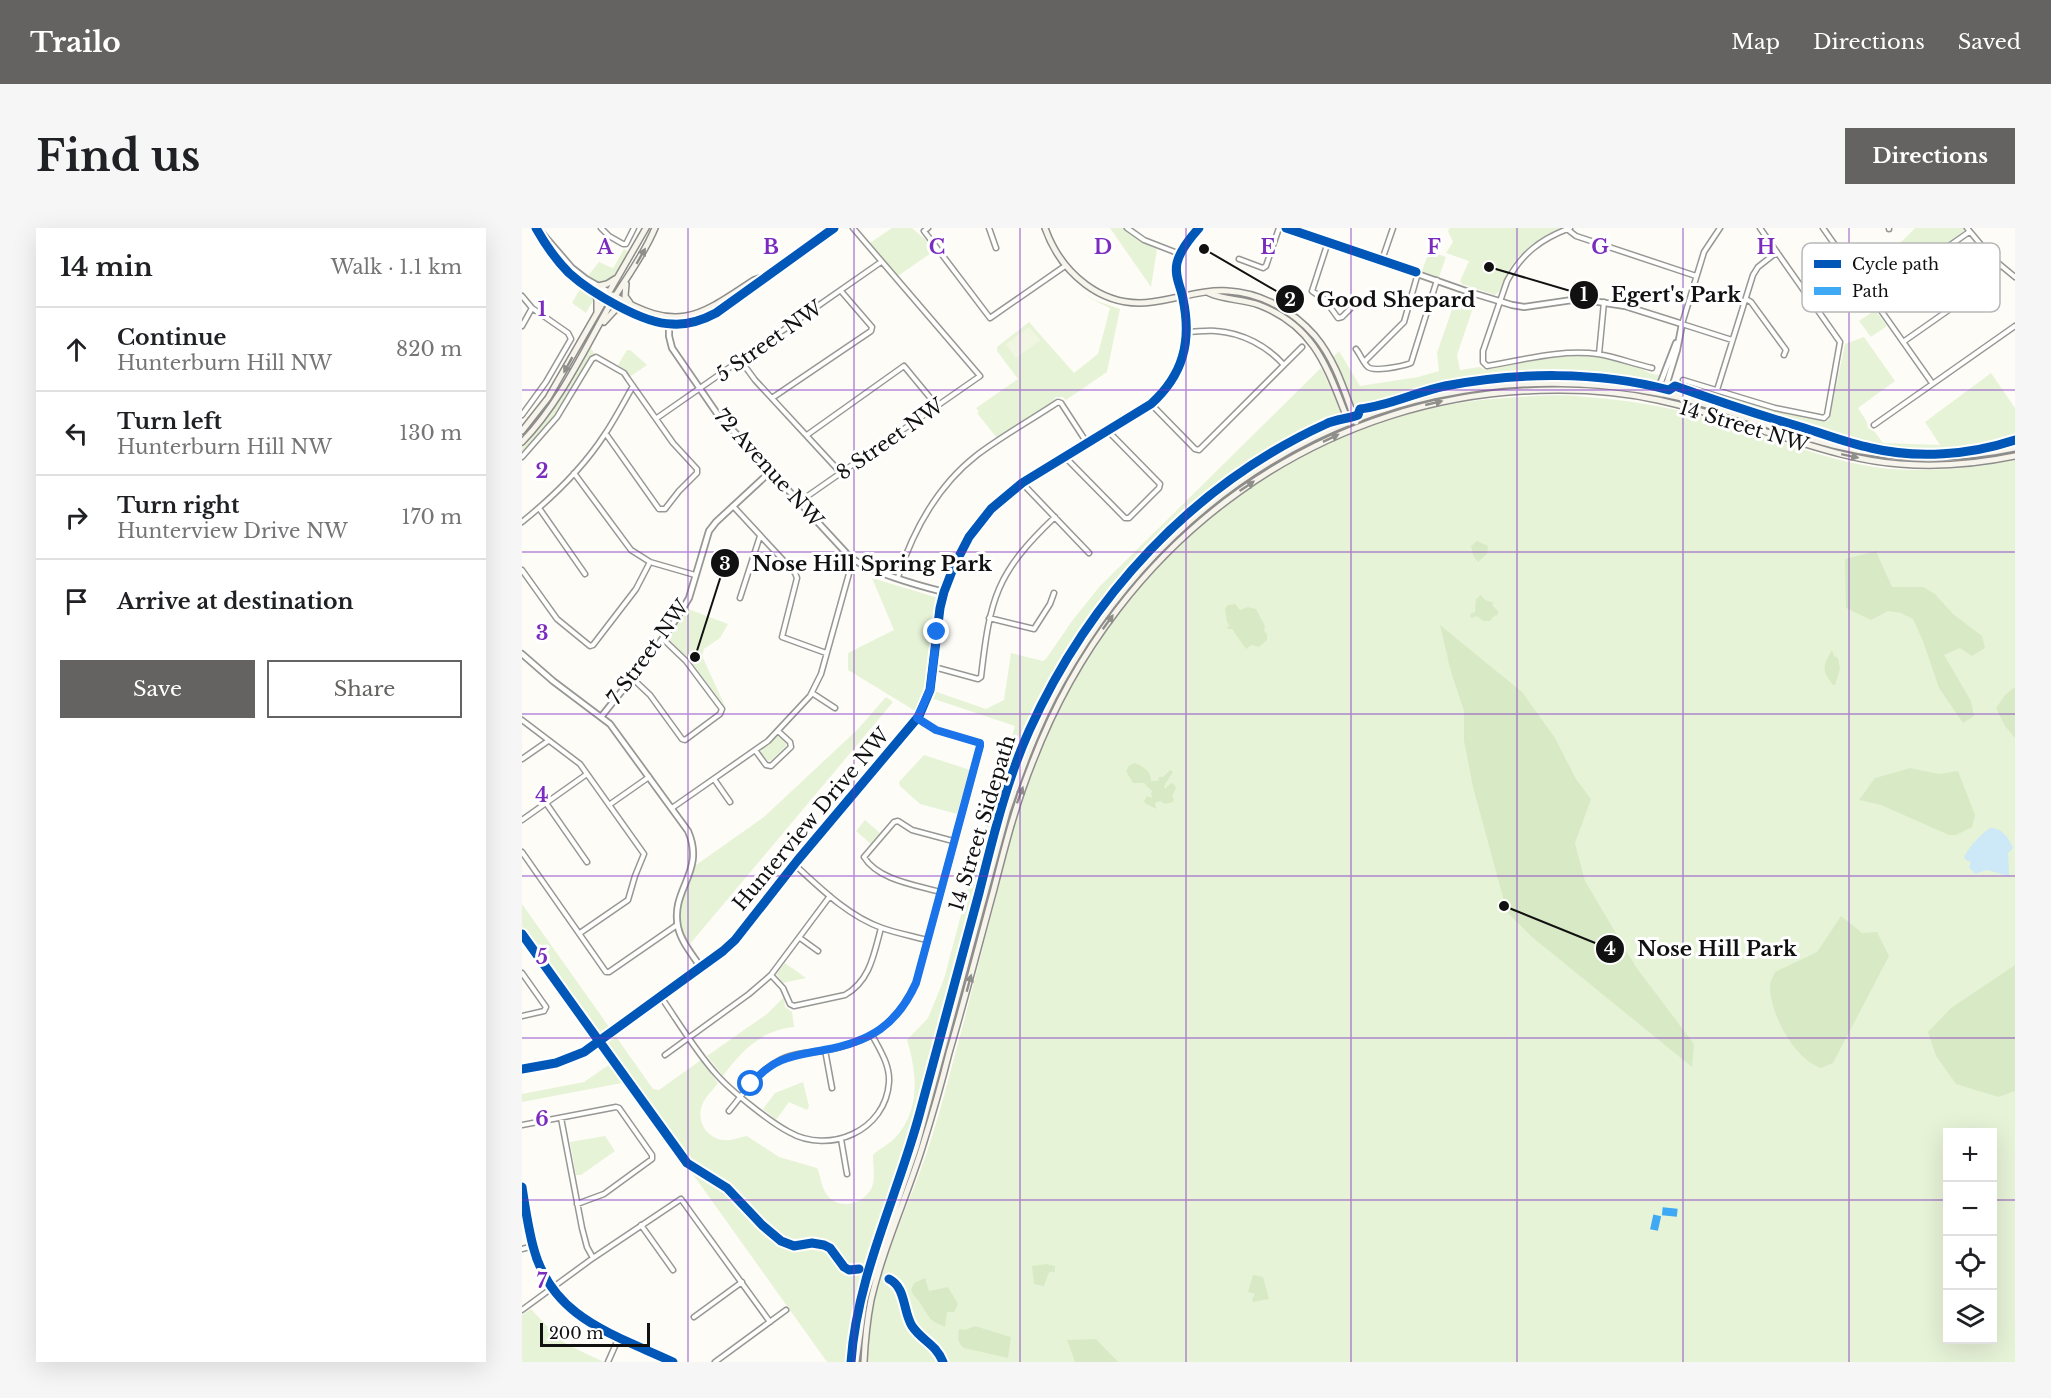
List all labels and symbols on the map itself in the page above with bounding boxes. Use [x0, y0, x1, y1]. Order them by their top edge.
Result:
text: A [596, 235, 614, 259]
text: B [763, 235, 779, 259]
text: C [929, 235, 945, 259]
text: D [1094, 235, 1112, 259]
text: E [1260, 235, 1276, 259]
text: F [1427, 235, 1441, 259]
text: G [1591, 235, 1609, 259]
text: H [1757, 235, 1776, 259]
legend [1802, 243, 2000, 312]
one-way arrow [636, 247, 646, 264]
text: Cycle path [1852, 254, 1939, 274]
callout: Egert's Park [1569, 275, 1753, 314]
callout: Good Shepard [1275, 280, 1488, 319]
text: Path [1852, 281, 1889, 301]
text: Egert's Park [1611, 282, 1742, 308]
text: 1 [1580, 284, 1588, 306]
text: Good Shepard [1316, 287, 1476, 313]
text: 2 [1284, 289, 1296, 311]
street label: 5 Street NW [711, 295, 827, 387]
text: 1 [538, 297, 547, 321]
one-way arrow [562, 357, 573, 373]
street label: 8 Street NW [832, 393, 949, 485]
street label: 14 Street NW [1677, 395, 1812, 457]
one-way arrow [1424, 398, 1443, 408]
street label: 72 Avenue NW [710, 404, 829, 532]
one-way arrow [1322, 434, 1339, 443]
one-way arrow [1841, 451, 1859, 461]
text: 2 [535, 459, 549, 483]
one-way arrow [1238, 480, 1254, 492]
callout: Nose Hill Spring Park [710, 544, 1004, 583]
text: Nose Hill Spring Park [752, 551, 993, 577]
text: 3 [719, 553, 731, 575]
street label: 7 Street NW [602, 595, 694, 709]
one-way arrow [1102, 614, 1114, 629]
route end [923, 618, 949, 644]
text: 3 [536, 621, 548, 645]
street label: Hunterview Drive NW [728, 723, 895, 915]
street label: 14 Street Sidepath [944, 732, 1020, 914]
text: 4 [535, 783, 549, 807]
one-way arrow [1016, 786, 1026, 804]
callout: Nose Hill Park [1595, 930, 1809, 969]
text: Nose Hill Park [1637, 936, 1798, 962]
text: 4 [1604, 938, 1616, 960]
text: 5 [536, 945, 548, 969]
one-way arrow [965, 974, 974, 992]
route start [737, 1070, 763, 1096]
text: 6 [535, 1107, 549, 1131]
text: 7 [537, 1269, 548, 1293]
scale bar [540, 1320, 650, 1348]

